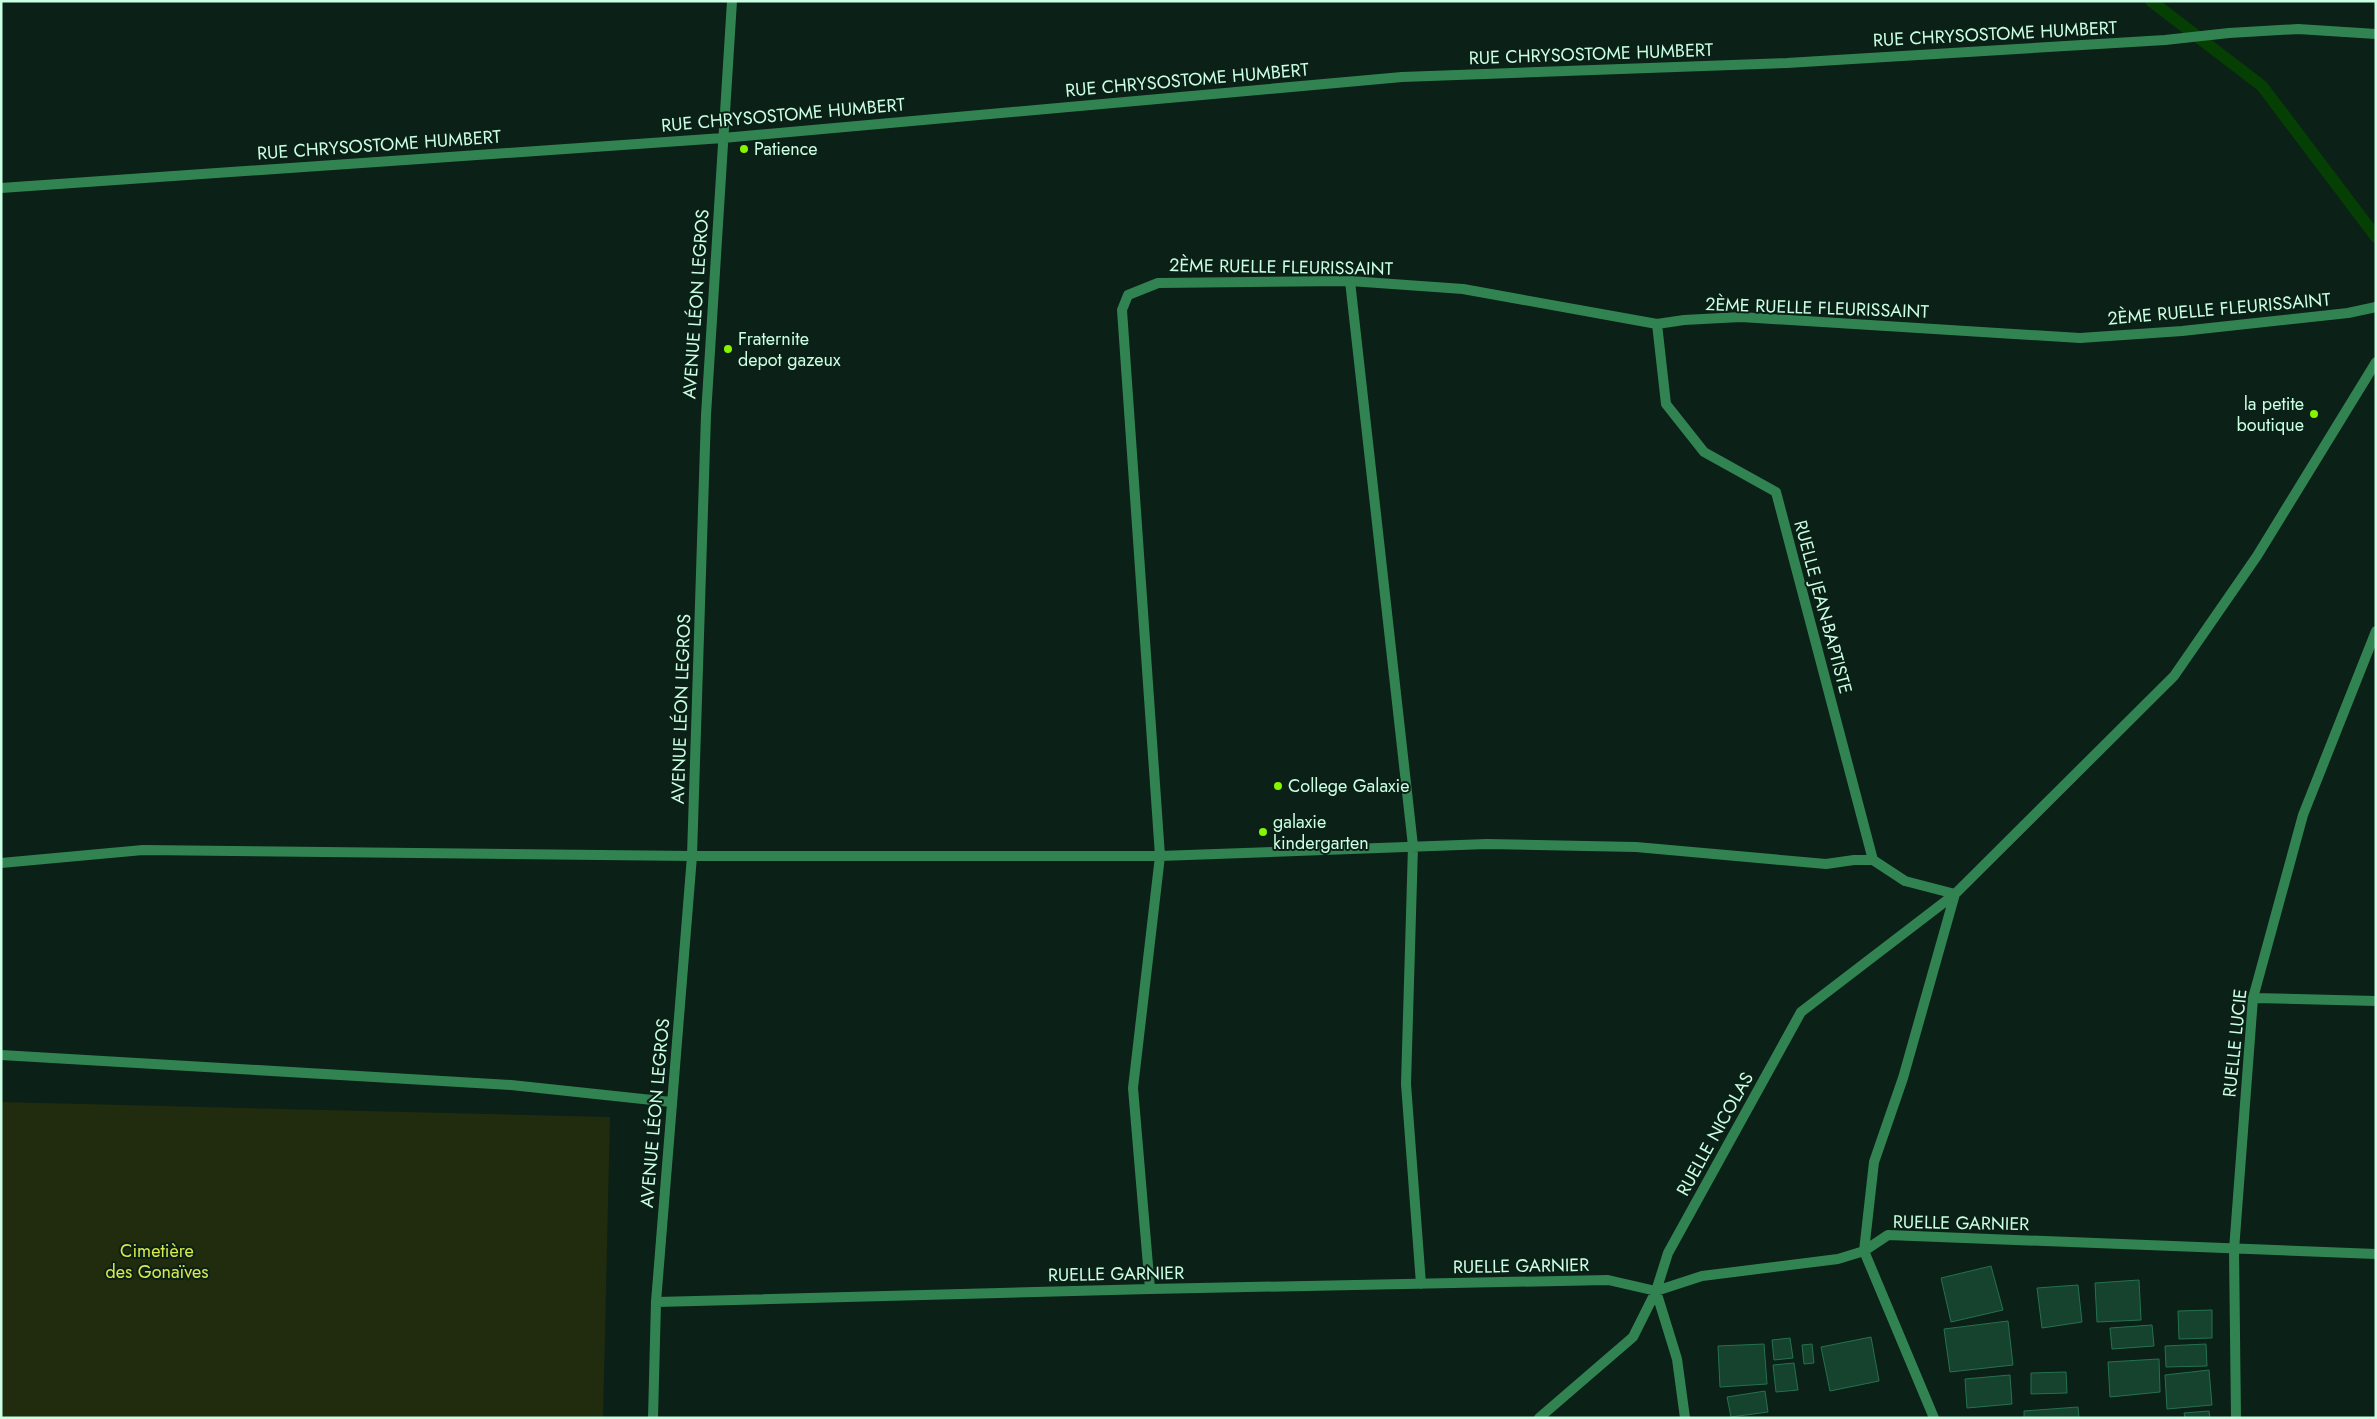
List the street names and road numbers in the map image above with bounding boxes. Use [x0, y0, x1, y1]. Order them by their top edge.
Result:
street label: RUE CHRYSOSTOME HUMBERT [1872, 15, 2118, 53]
street label: RUE CHRYSOSTOME HUMBERT [1468, 37, 1714, 71]
street label: RUE CHRYSOSTOME HUMBERT [1064, 56, 1311, 104]
street label: RUE CHRYSOSTOME HUMBERT [660, 91, 907, 139]
street label: RUE CHRYSOSTOME HUMBERT [256, 123, 503, 167]
street label: AVENUE LÉON LEGROS [676, 208, 716, 400]
street label: 2ÈME RUELLE FLEURISSAINT [1169, 252, 1394, 282]
street label: 2ÈME RUELLE FLEURISSAINT [2106, 286, 2332, 332]
street label: 2ÈME RUELLE FLEURISSAINT [1705, 291, 1930, 325]
street label: RUELLE JEAN-BAPTISTE [1787, 517, 1859, 697]
street label: AVENUE LÉON LEGROS [665, 613, 697, 804]
street label: RUELLE LUCIE [2216, 988, 2254, 1098]
street label: AVENUE LÉON LEGROS [634, 1017, 676, 1209]
street label: RUELLE NICOLAS [1670, 1067, 1760, 1201]
street label: RUELLE GARNIER [1893, 1209, 2029, 1237]
street label: RUELLE GARNIER [1453, 1252, 1589, 1280]
street label: RUELLE GARNIER [1048, 1260, 1184, 1288]

